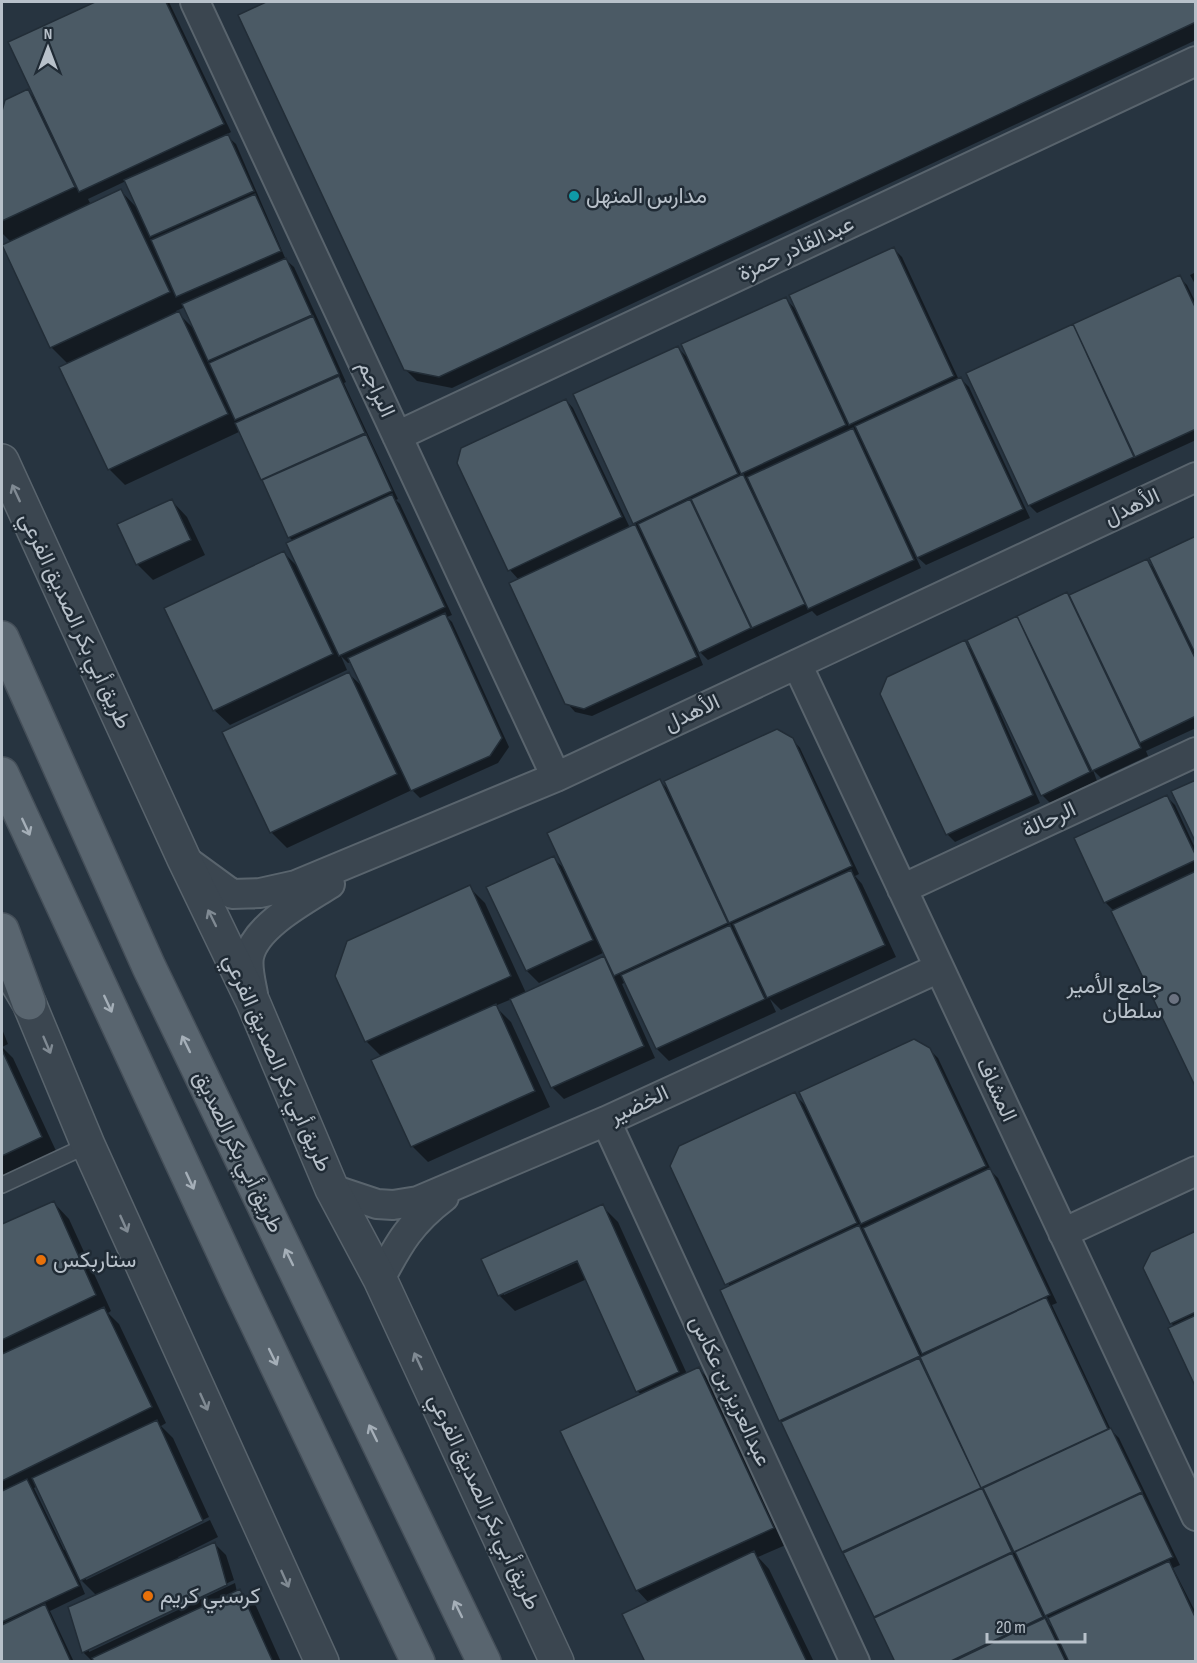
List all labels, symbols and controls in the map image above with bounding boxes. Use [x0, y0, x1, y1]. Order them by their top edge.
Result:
north arrow [18, 18, 78, 78]
text: N [44, 25, 52, 44]
place label: مدارس المنهل [586, 183, 707, 210]
marker: مدارس المنهل [567, 189, 581, 203]
street label: عبدالقادر حمزة [734, 210, 858, 288]
street label: البراجم [351, 356, 401, 422]
street label: الأهدل [1100, 482, 1164, 532]
one-way arrow [9, 484, 21, 502]
street label: طريق أبي بكر الصديق الفرعي [9, 509, 137, 735]
street label: الأهدل [660, 688, 724, 738]
street label: الرحالة [1018, 796, 1080, 844]
one-way arrow [22, 818, 33, 836]
one-way arrow [206, 909, 218, 927]
street label: طريق أبي بكر الصديق الفرعي [217, 950, 337, 1176]
place label: جامع الأمير سلطان [1065, 973, 1162, 1025]
marker: جامع الأمير سلطان [1167, 992, 1181, 1006]
one-way arrow [103, 994, 114, 1012]
one-way arrow [179, 1035, 191, 1053]
one-way arrow [42, 1036, 53, 1054]
street label: المشاف [970, 1054, 1022, 1126]
street label: طريق أبي بكر الصديق [187, 1067, 289, 1237]
street label: الخضير [604, 1080, 673, 1131]
one-way arrow [185, 1171, 196, 1189]
one-way arrow [119, 1215, 130, 1233]
place label: ستاربكس [53, 1247, 136, 1274]
one-way arrow [282, 1249, 294, 1267]
marker: ستاربكس [34, 1253, 48, 1267]
street label: عبدالعزيز بن عكاس [683, 1311, 777, 1471]
one-way arrow [267, 1348, 279, 1366]
one-way arrow [412, 1352, 423, 1370]
street label: طريق أبي بكر الصديق الفرعي [418, 1390, 546, 1616]
one-way arrow [199, 1392, 210, 1410]
one-way arrow [367, 1425, 379, 1443]
one-way arrow [279, 1570, 291, 1588]
place label: كرسبي كريم [160, 1583, 261, 1614]
marker: كرسبي كريم [141, 1589, 155, 1603]
one-way arrow [452, 1600, 464, 1618]
scale bar [987, 1606, 1084, 1644]
text: 20 m [996, 1617, 1026, 1638]

